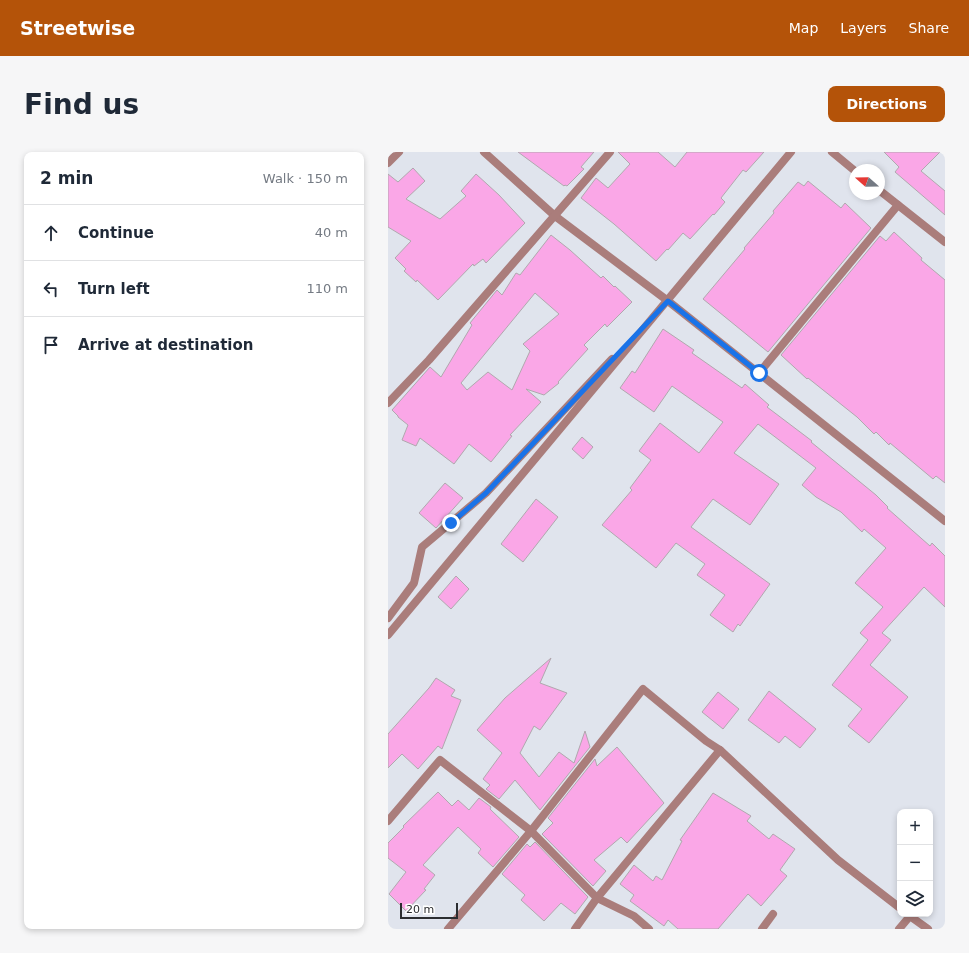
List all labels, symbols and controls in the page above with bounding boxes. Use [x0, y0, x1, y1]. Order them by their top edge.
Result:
text: Streetwise [20, 17, 135, 39]
text: Map [789, 20, 818, 36]
text: Layers [840, 20, 887, 36]
text: Share [909, 20, 949, 36]
button: Directions [828, 86, 945, 122]
text: Find us [24, 88, 139, 121]
north arrow [849, 164, 885, 200]
text: 2 min [40, 168, 93, 188]
text: Walk · 150 m [263, 171, 348, 186]
icon: ahead [40, 222, 62, 244]
text: Continue [78, 224, 154, 242]
text: 40 m [315, 225, 348, 240]
icon: left [40, 278, 62, 300]
text: Turn left [78, 280, 150, 298]
text: 110 m [306, 281, 348, 296]
icon: arrive [40, 334, 62, 356]
text: Arrive at destination [78, 336, 253, 354]
route start [750, 364, 768, 382]
route end [442, 514, 460, 532]
map controls [897, 809, 933, 917]
button: + [897, 809, 933, 845]
button: − [897, 845, 933, 881]
button: layers [897, 881, 933, 917]
scale bar [400, 901, 458, 920]
text: 20 m [406, 903, 434, 916]

